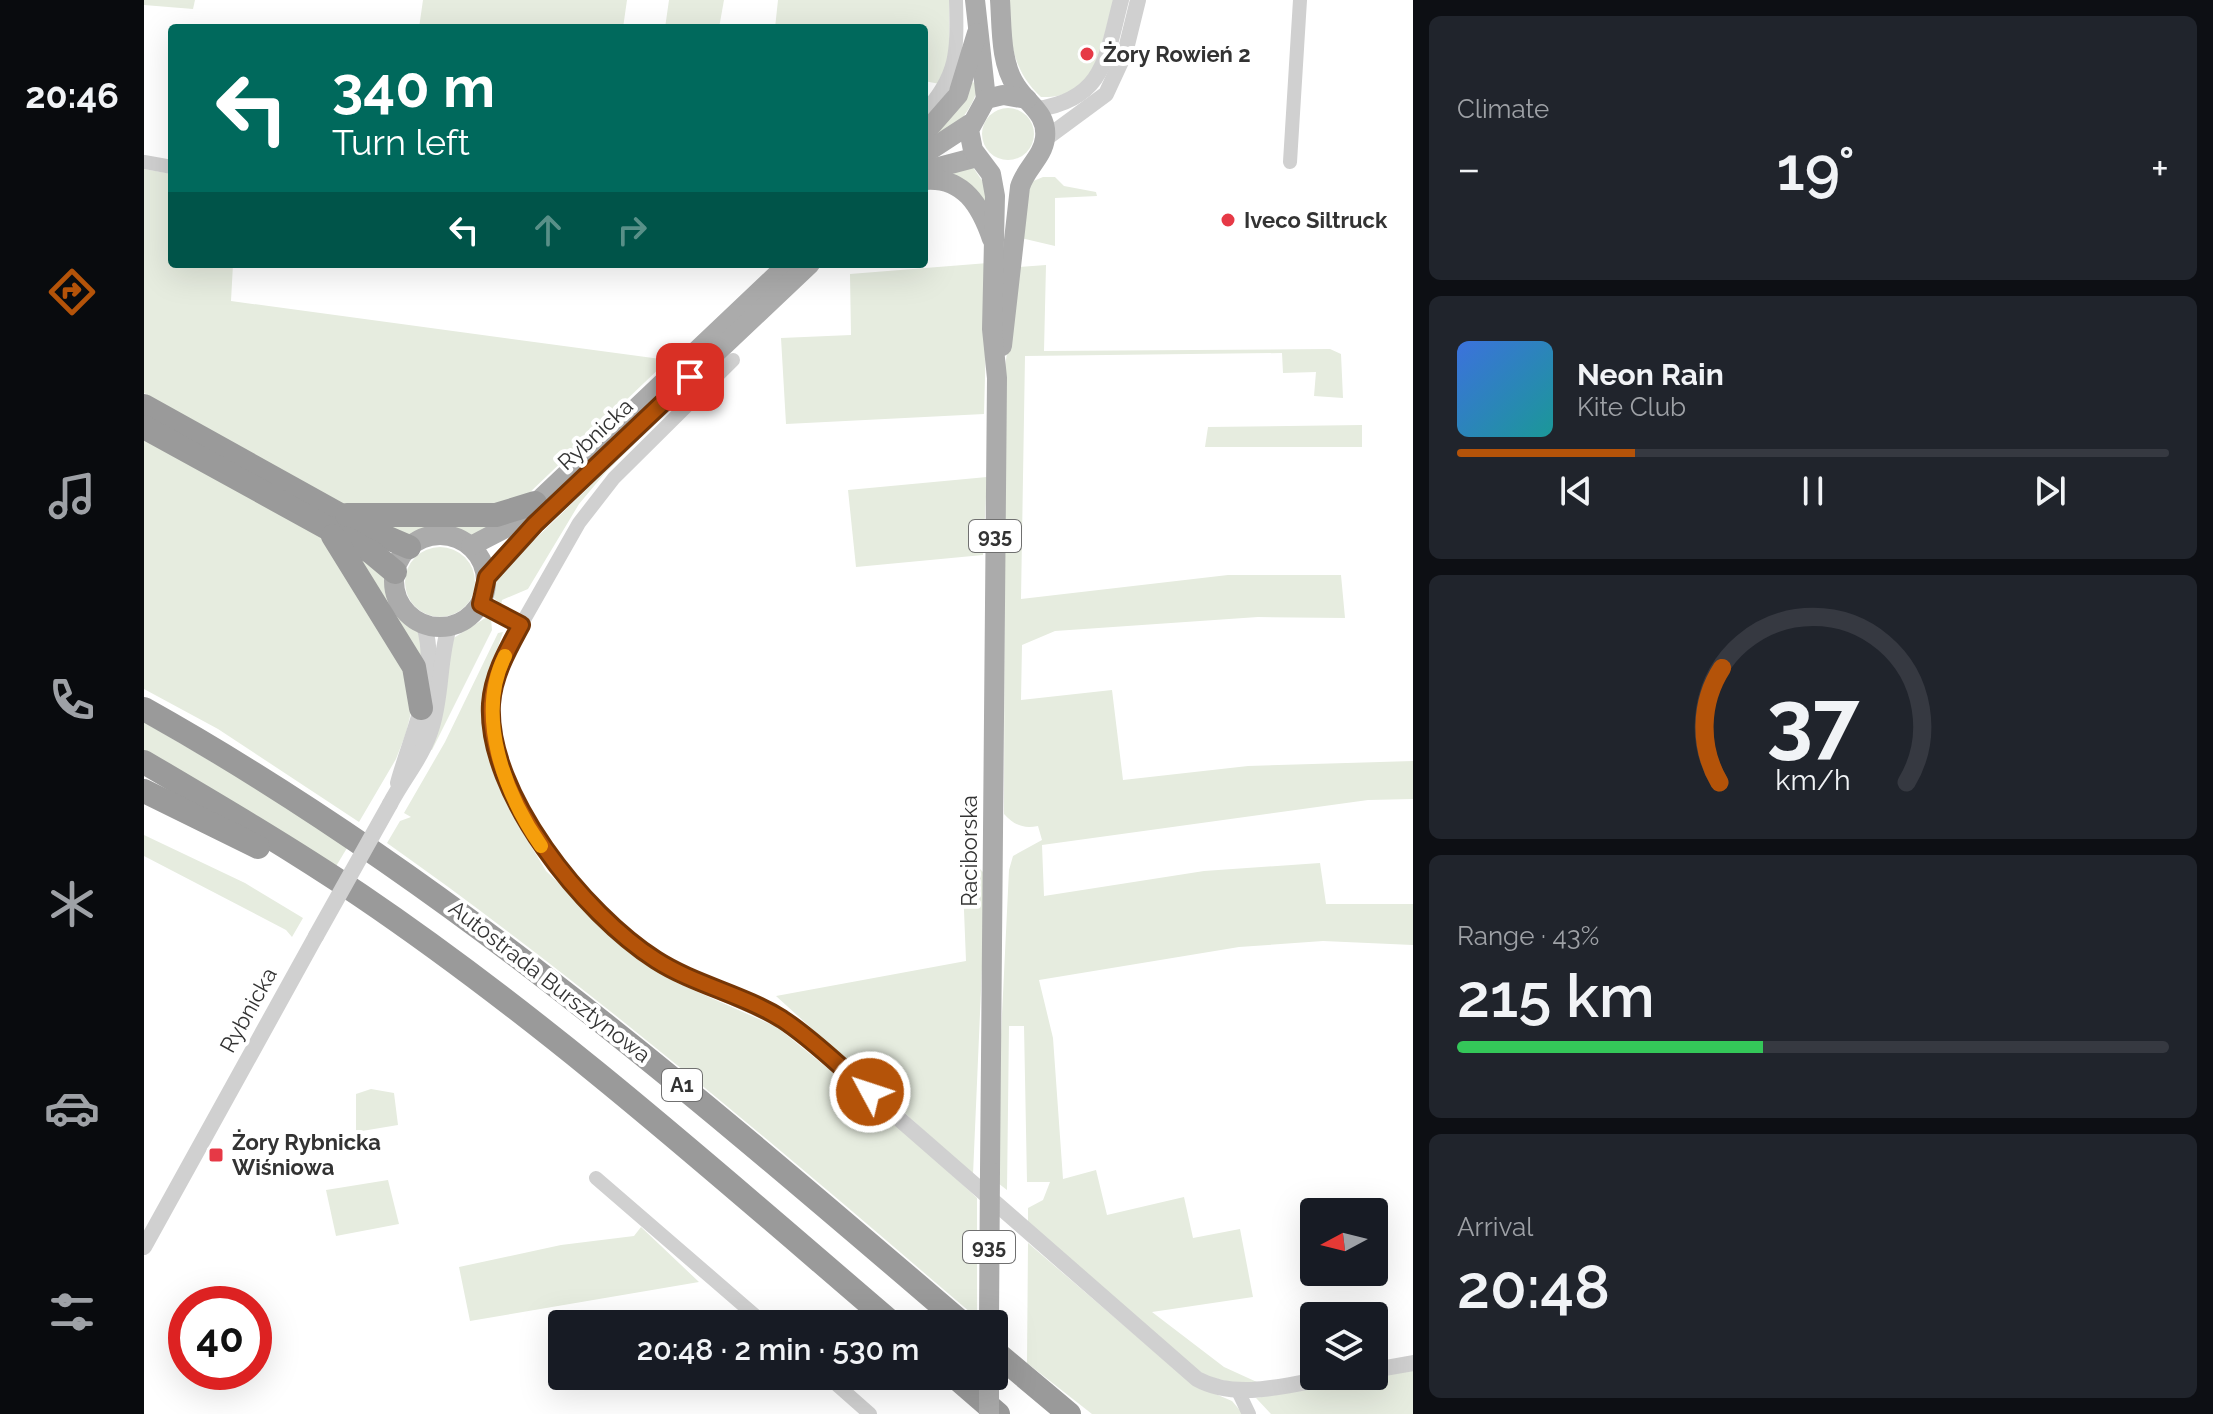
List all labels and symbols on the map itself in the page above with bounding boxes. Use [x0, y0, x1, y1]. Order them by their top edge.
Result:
place label: Żory Rowień 2 [1103, 41, 1251, 67]
marker: Żory Rowień 2 [1078, 45, 1096, 63]
place label: Iveco Siltruck [1244, 207, 1388, 233]
marker: Iveco Siltruck [1219, 211, 1237, 229]
pin [656, 343, 724, 411]
street label: Rybnicka [552, 393, 638, 475]
road number: 935 [969, 520, 1021, 552]
street label: Raciborska [956, 795, 982, 907]
street label: Autostrada Bursztynowa [444, 894, 656, 1068]
street label: Rybnicka [214, 963, 282, 1057]
position arrow [828, 1050, 912, 1134]
road number: A1 [662, 1069, 702, 1101]
place label: Żory Rybnicka Wiśniowa [232, 1129, 381, 1180]
marker: Żory Rybnicka Wiśniowa [207, 1146, 225, 1164]
north arrow [1300, 1198, 1388, 1286]
road number: 935 [963, 1231, 1015, 1263]
speed limit sign: 40 [168, 1286, 272, 1390]

